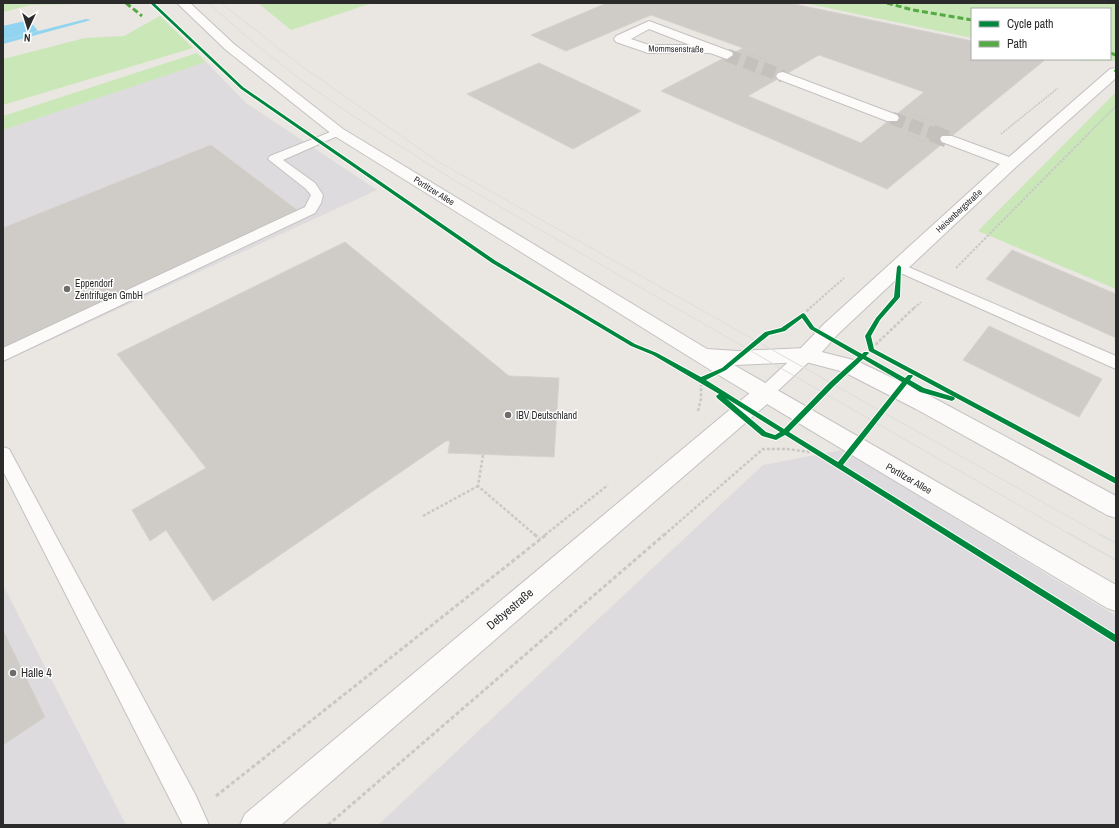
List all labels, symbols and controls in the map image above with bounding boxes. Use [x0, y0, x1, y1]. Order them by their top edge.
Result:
north arrow [8, 8, 48, 48]
legend [971, 8, 1111, 60]
text: Cycle path [1007, 16, 1054, 32]
text: N [24, 31, 31, 45]
text: Path [1007, 36, 1027, 52]
street label: Mommsenstraße [648, 43, 704, 55]
street label: Portitzer Allee [411, 174, 457, 208]
street label: Heisenbergstraße [933, 186, 985, 236]
place label: Eppendorf Zentrifugen GmbH [75, 277, 143, 302]
marker: Eppendorf Zentrifugen GmbH [62, 284, 72, 294]
place label: IBV Deutschland [516, 409, 577, 422]
marker: IBV Deutschland [503, 410, 513, 420]
street label: Portitzer Allee [883, 460, 934, 497]
street label: Debyestraße [483, 585, 537, 633]
place label: Halle 4 [21, 665, 52, 681]
marker: Halle 4 [8, 668, 18, 678]

